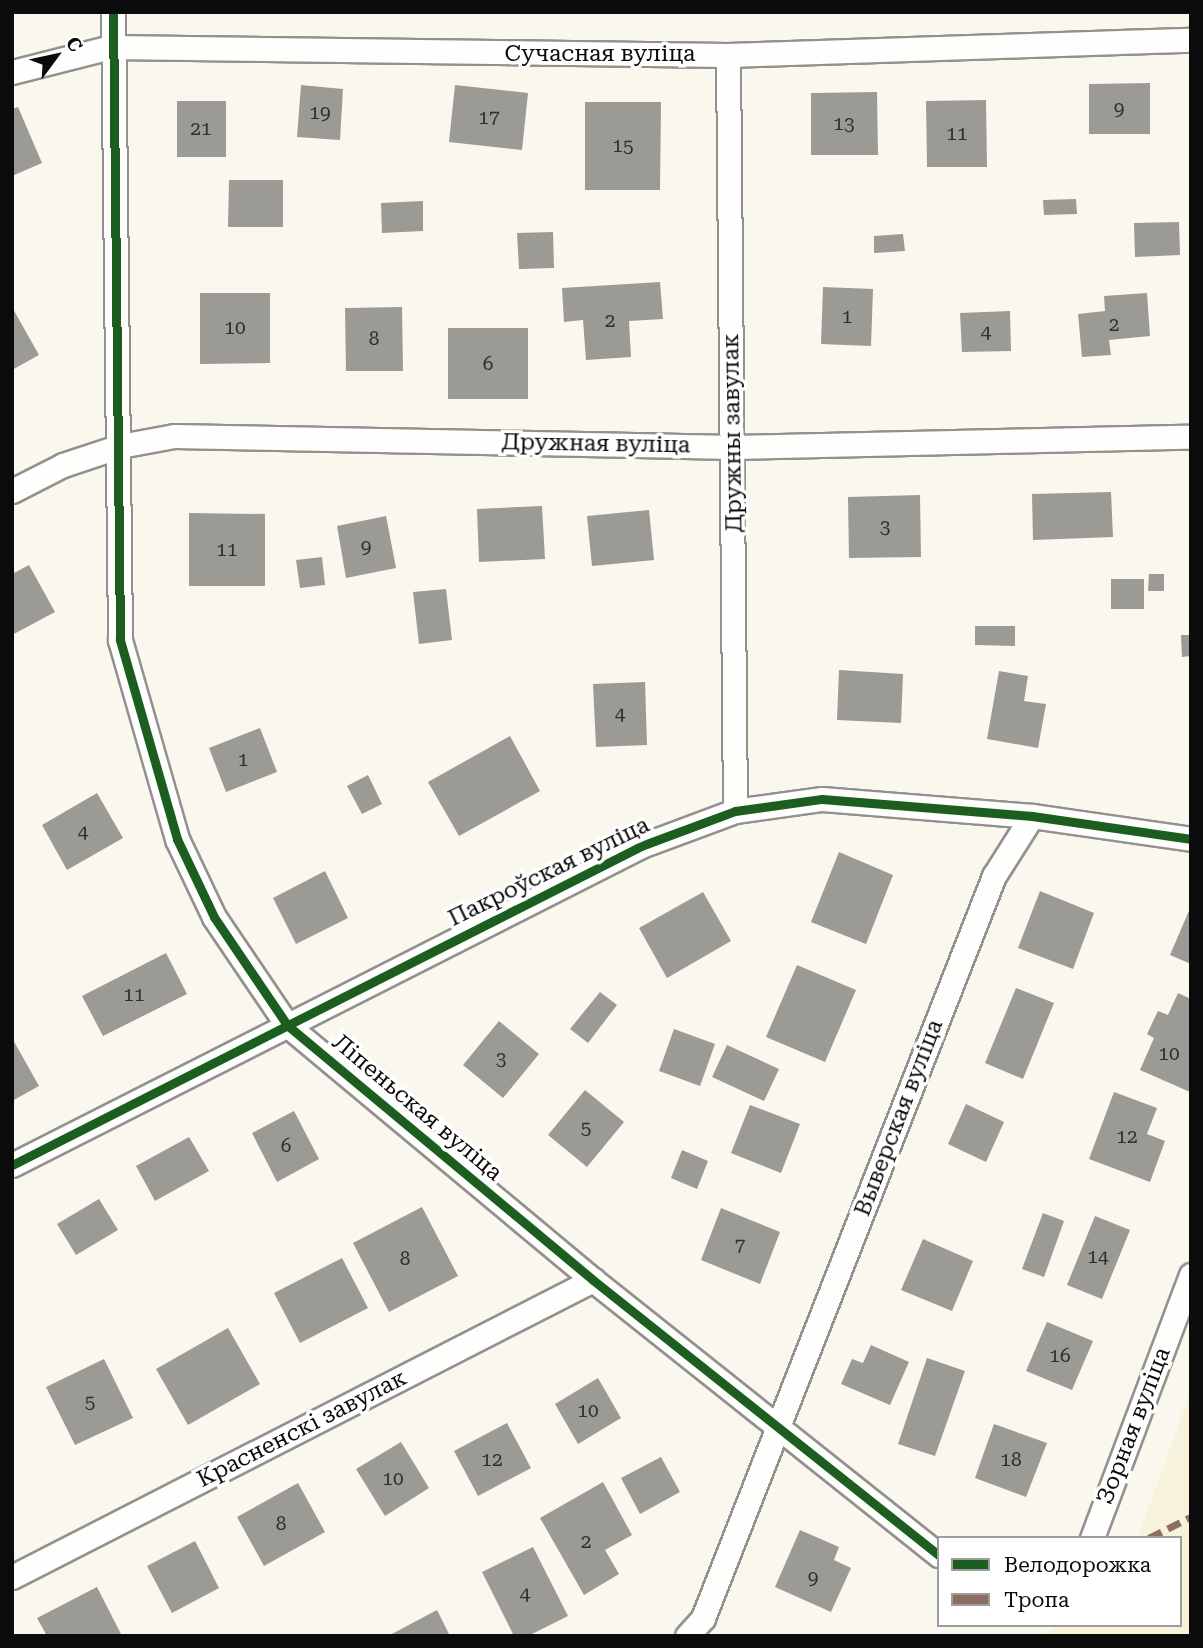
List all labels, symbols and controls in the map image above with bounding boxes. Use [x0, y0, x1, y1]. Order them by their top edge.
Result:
north arrow [21, 21, 91, 91]
text: С [61, 32, 87, 56]
street label: Сучасная вуліца [504, 40, 696, 68]
house number: 9 [1114, 98, 1124, 120]
house number: 19 [309, 102, 331, 124]
house number: 17 [478, 107, 500, 129]
house number: 13 [833, 113, 855, 135]
house number: 21 [190, 118, 212, 140]
house number: 11 [946, 123, 968, 145]
house number: 15 [612, 135, 634, 157]
house number: 1 [842, 306, 852, 328]
house number: 2 [605, 310, 615, 332]
house number: 2 [1109, 314, 1119, 336]
house number: 10 [224, 317, 246, 339]
house number: 4 [981, 321, 991, 343]
house number: 8 [369, 328, 379, 350]
street label: Дружны завулак [717, 333, 749, 533]
house number: 6 [483, 353, 493, 375]
street label: Дружная вуліца [501, 429, 691, 459]
house number: 3 [880, 516, 890, 538]
house number: 9 [361, 536, 371, 558]
house number: 11 [216, 539, 238, 561]
house number: 4 [615, 703, 625, 725]
house number: 1 [238, 749, 248, 771]
street label: Пакроўская вуліца [444, 811, 654, 933]
house number: 4 [78, 821, 88, 843]
house number: 11 [123, 984, 145, 1006]
street label: Выверская вуліца [849, 1016, 949, 1220]
street label: Ліпеньская вуліца [326, 1029, 508, 1187]
house number: 10 [1158, 1043, 1180, 1065]
house number: 3 [496, 1048, 506, 1070]
house number: 5 [581, 1117, 591, 1139]
house number: 12 [1116, 1126, 1138, 1148]
house number: 6 [281, 1135, 291, 1157]
house number: 7 [735, 1235, 745, 1257]
house number: 14 [1087, 1246, 1109, 1268]
house number: 8 [400, 1248, 410, 1270]
street label: Зорная вуліца [1091, 1344, 1177, 1508]
house number: 16 [1049, 1345, 1071, 1367]
street label: Красненскі завулак [193, 1364, 411, 1494]
house number: 5 [85, 1391, 95, 1413]
house number: 10 [577, 1400, 599, 1422]
house number: 12 [481, 1449, 503, 1471]
house number: 18 [1000, 1449, 1022, 1471]
house number: 10 [382, 1468, 404, 1490]
house number: 8 [276, 1513, 286, 1535]
house number: 2 [581, 1531, 591, 1553]
legend [937, 1536, 1182, 1627]
text: Велодорожка [1004, 1553, 1151, 1577]
house number: 9 [808, 1567, 818, 1589]
house number: 4 [520, 1583, 530, 1605]
text: Тропа [1004, 1588, 1069, 1612]

